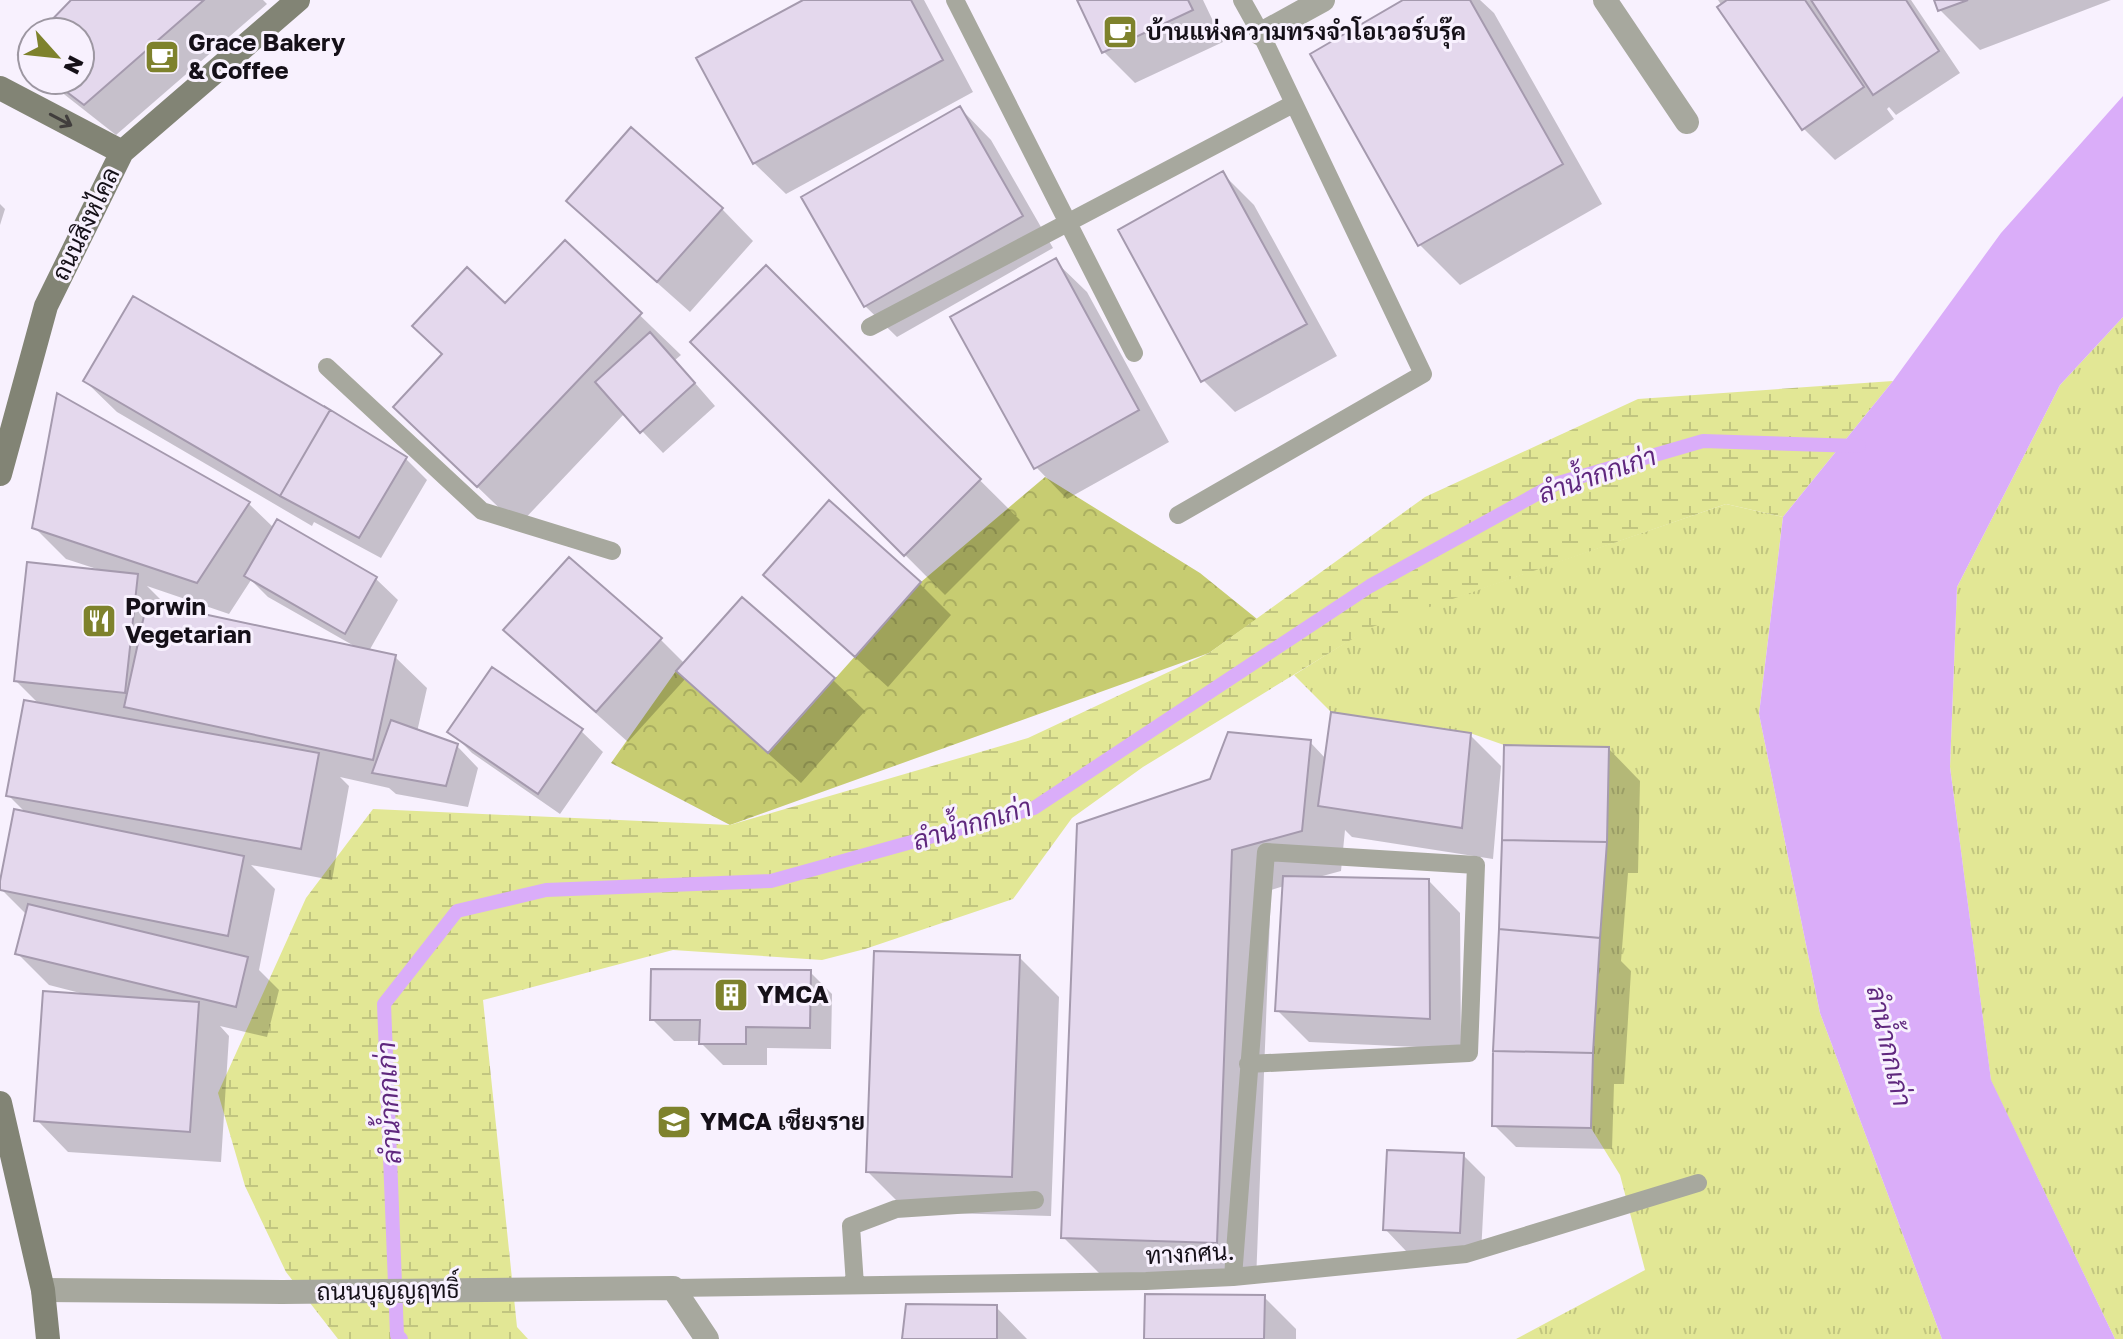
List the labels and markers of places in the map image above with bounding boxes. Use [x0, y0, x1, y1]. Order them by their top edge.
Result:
cafe icon: บ้านแห่งความทรงจำโอเวอร์บรุ๊ค [1101, 13, 1139, 51]
place label: บ้านแห่งความทรงจำโอเวอร์บรุ๊ค [1146, 16, 1466, 49]
place label: Grace Bakery & Coffee [188, 27, 346, 84]
cafe icon: Grace Bakery & Coffee [143, 38, 181, 76]
place label: Porwin Vegetarian [125, 591, 251, 648]
restaurant icon: Porwin Vegetarian [80, 602, 118, 640]
building icon: YMCA [712, 976, 750, 1014]
place label: YMCA [757, 979, 829, 1008]
school or university icon: YMCA เชียงราย [655, 1103, 693, 1141]
place label: YMCA เชียงราย [700, 1106, 865, 1135]

